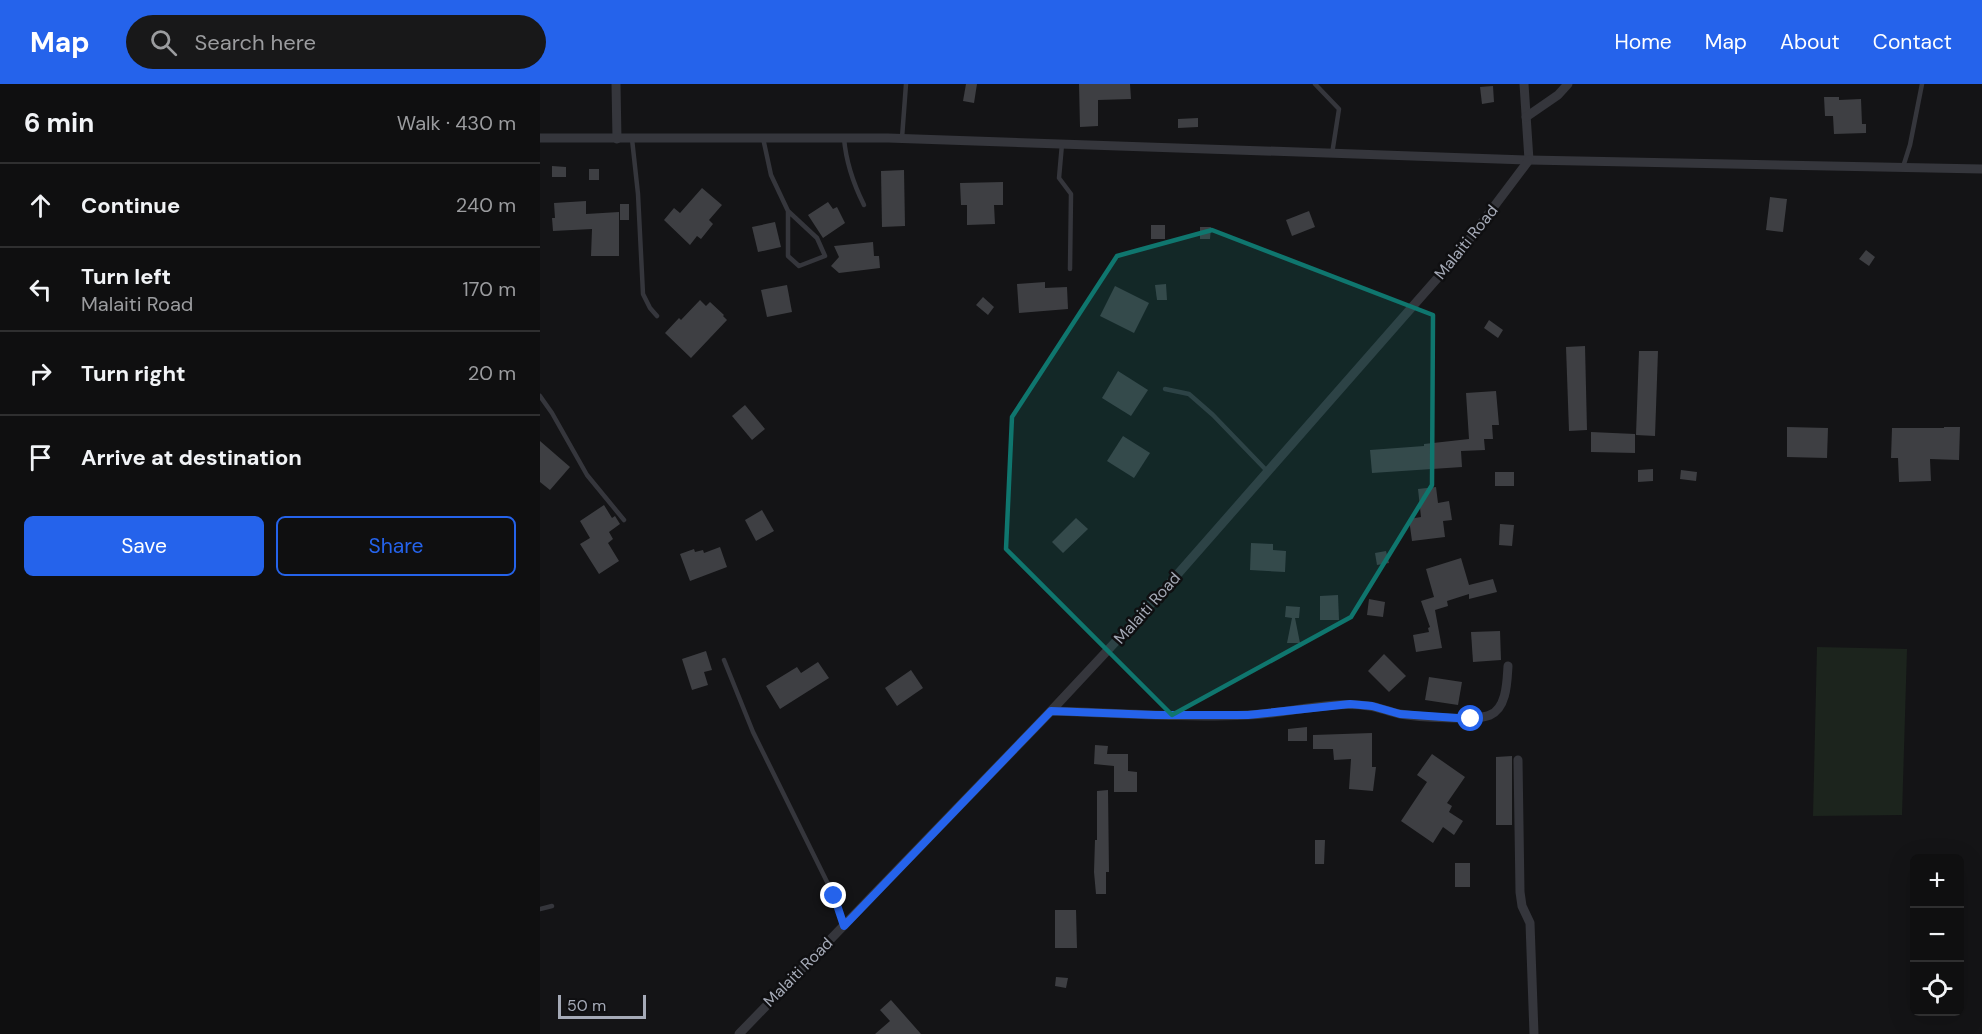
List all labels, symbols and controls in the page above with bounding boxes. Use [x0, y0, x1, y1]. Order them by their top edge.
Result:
search box [126, 15, 546, 69]
text: Map [30, 24, 90, 61]
icon: search [147, 26, 180, 59]
text: Search here [195, 28, 316, 57]
text: Home [1614, 28, 1672, 56]
text: Map [1705, 28, 1747, 56]
text: About [1780, 28, 1840, 56]
text: Contact [1873, 28, 1952, 56]
text: 6 min [24, 106, 94, 140]
text: Walk · 430 m [397, 110, 516, 136]
icon: ahead [24, 189, 57, 222]
text: Continue [81, 191, 180, 220]
text: 240 m [456, 192, 516, 218]
street label: Malaiti Road [1430, 200, 1502, 284]
text: Turn left [81, 262, 171, 291]
icon: left [24, 273, 57, 306]
text: 170 m [463, 276, 516, 302]
text: Malaiti Road [81, 291, 193, 317]
icon: right [24, 357, 57, 390]
text: Turn right [81, 359, 186, 388]
text: 20 m [468, 360, 516, 386]
icon: arrive [24, 441, 57, 474]
text: Arrive at destination [81, 443, 302, 472]
button: Save [24, 516, 264, 576]
button: Share [276, 516, 516, 576]
street label: Malaiti Road [1109, 568, 1185, 648]
route start [1457, 705, 1483, 731]
map controls [1910, 854, 1964, 1016]
button: + [1910, 854, 1964, 908]
route end [820, 882, 846, 908]
button: − [1910, 908, 1964, 962]
street label: Malaiti Road [759, 933, 837, 1011]
button: locate [1910, 962, 1964, 1016]
scale bar [558, 992, 646, 1020]
text: 50 m [567, 995, 606, 1016]

